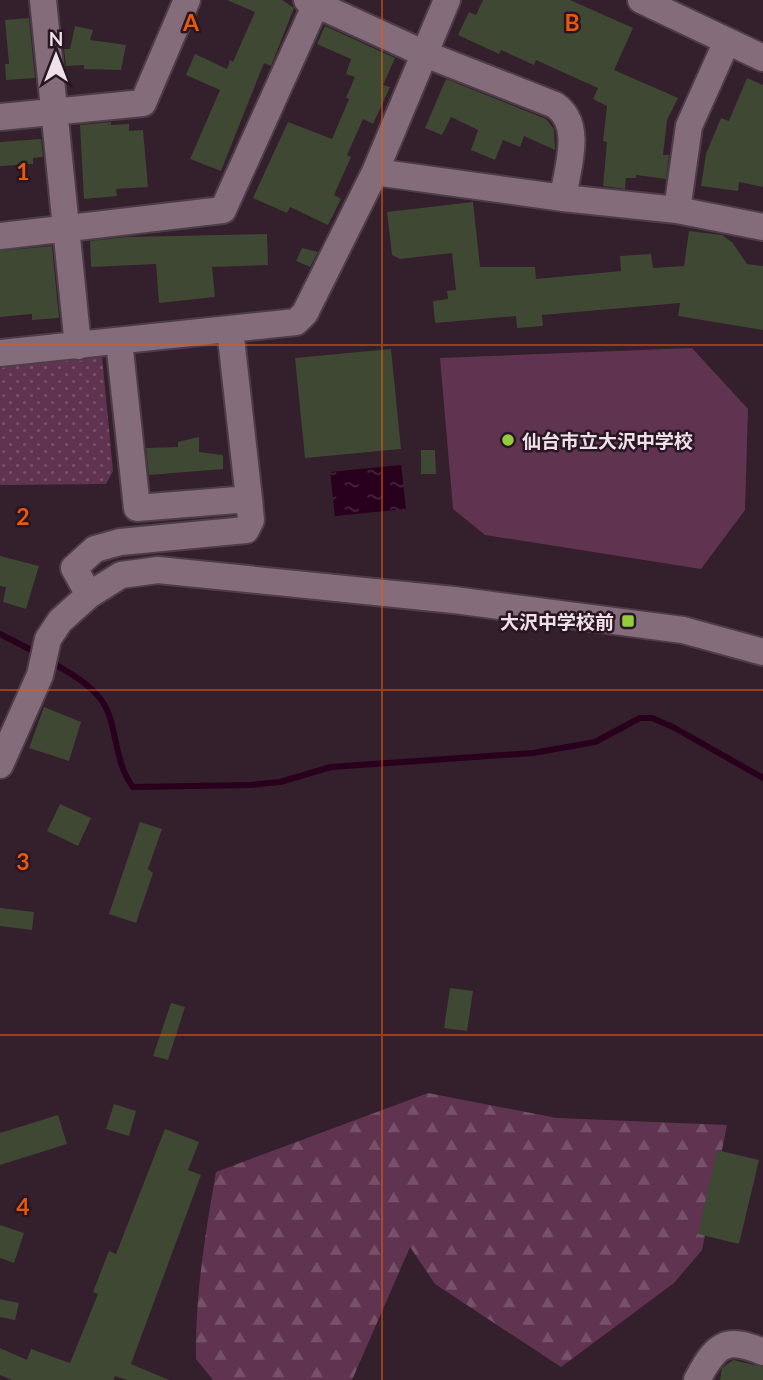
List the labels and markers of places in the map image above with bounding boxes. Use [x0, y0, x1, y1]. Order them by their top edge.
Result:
place label: 仙台市立大沢中学校 [522, 429, 693, 452]
marker: 仙台市立大沢中学校 [500, 432, 516, 448]
place label: 大沢中学校前 [500, 610, 614, 633]
marker: 大沢中学校前 [620, 613, 636, 629]

